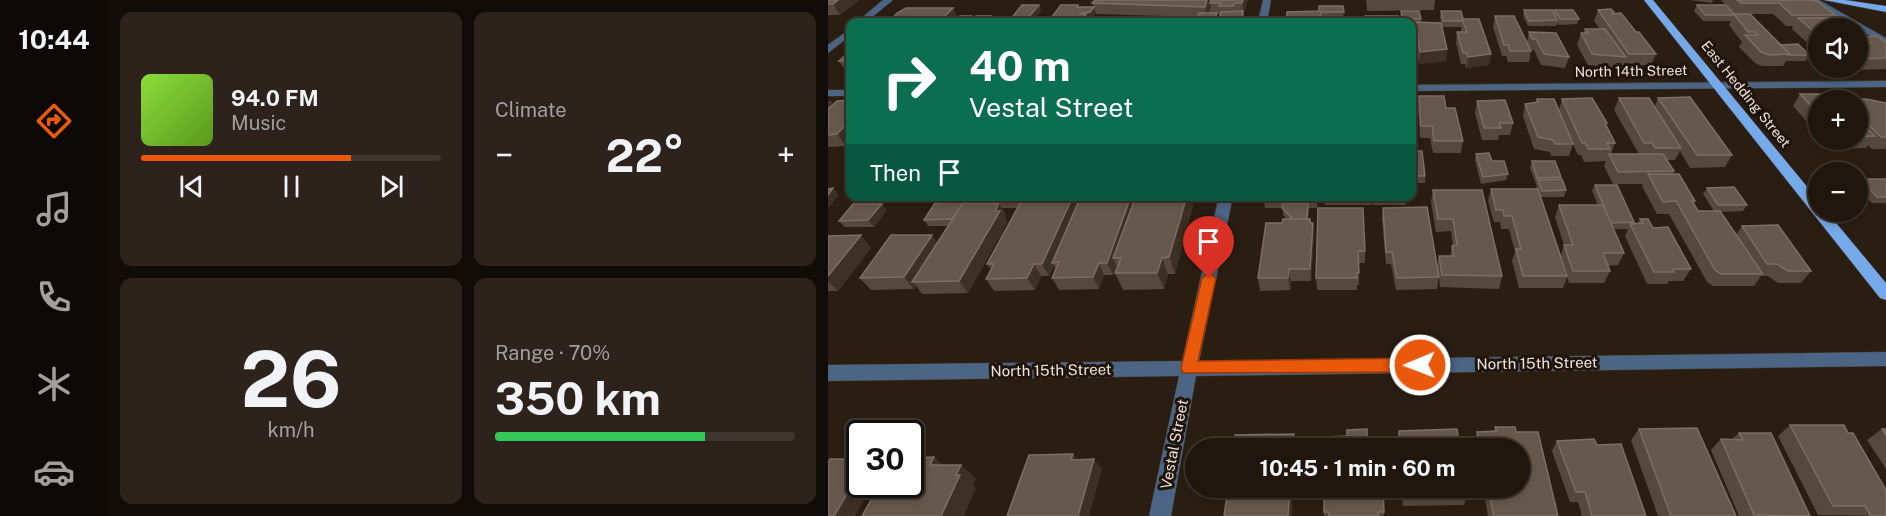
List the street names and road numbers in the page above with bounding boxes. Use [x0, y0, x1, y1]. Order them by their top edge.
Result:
street label: East Hedding Street [1698, 38, 1794, 150]
street label: North 14th Street [1574, 62, 1688, 80]
street label: North 15th Street [1476, 353, 1598, 373]
street label: North 15th Street [990, 360, 1112, 380]
street label: Vestal Street [1157, 397, 1191, 490]

